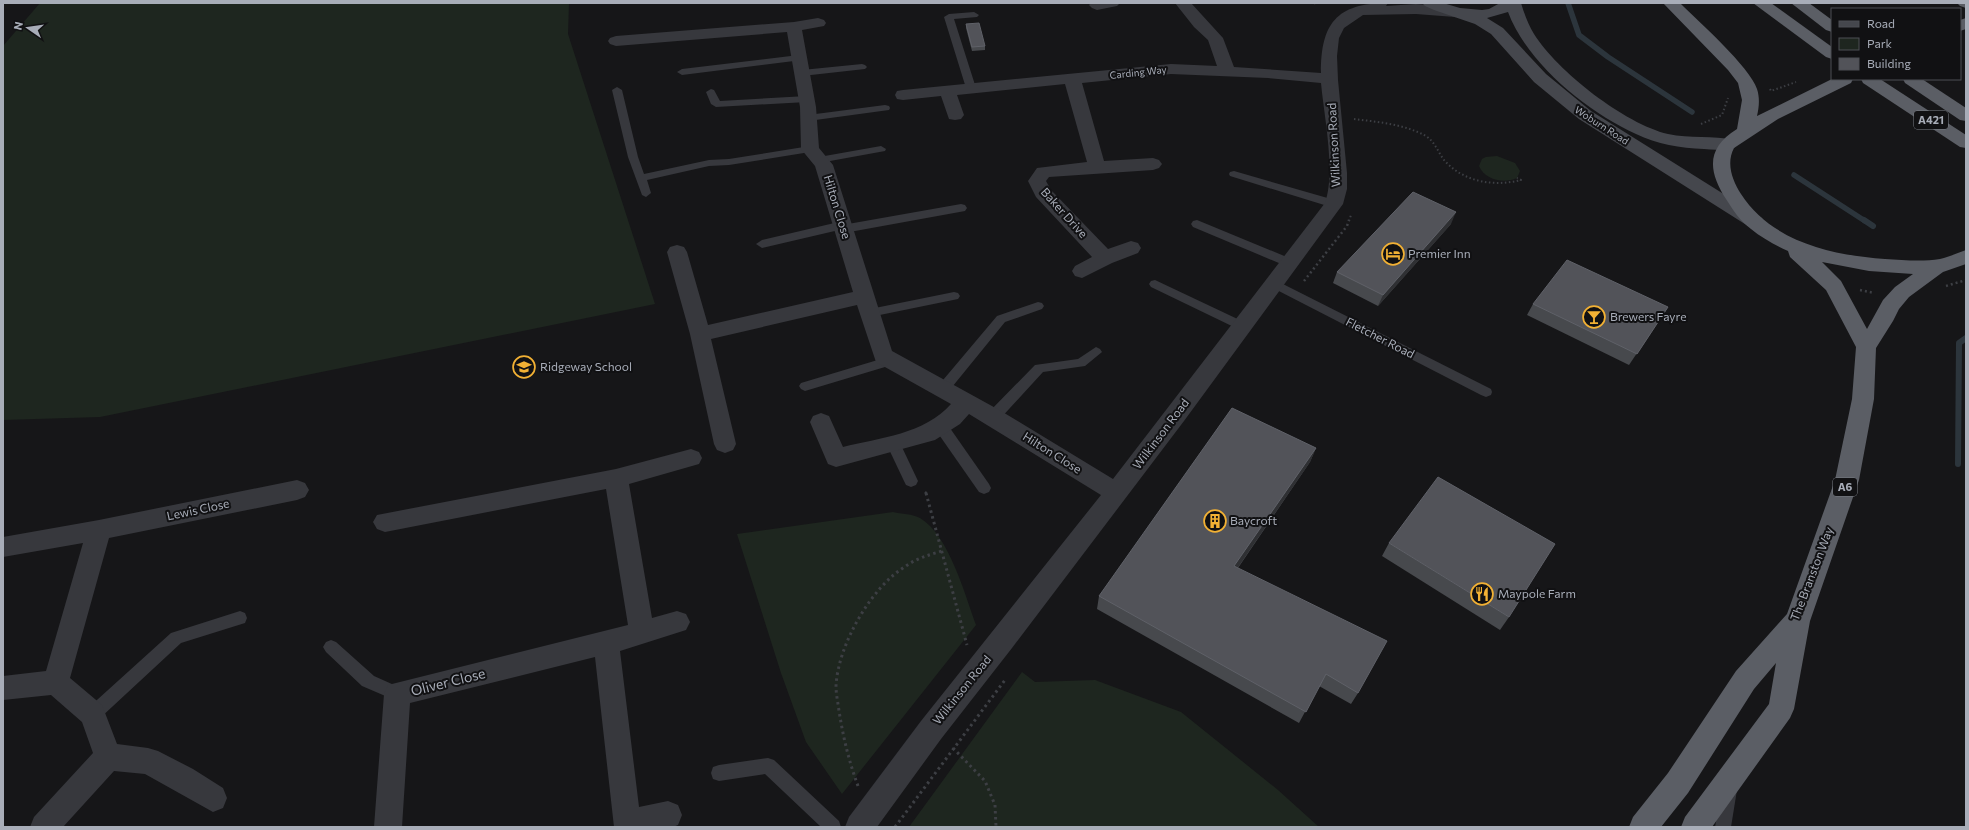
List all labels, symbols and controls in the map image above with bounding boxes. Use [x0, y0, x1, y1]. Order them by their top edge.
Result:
north arrow [8, 8, 48, 48]
legend [1831, 8, 1961, 80]
text: Road [1867, 16, 1895, 30]
text: N [11, 20, 25, 31]
text: Park [1867, 36, 1893, 50]
text: Building [1867, 56, 1911, 70]
street label: Carding Way [1109, 63, 1167, 81]
street label: Wilkinson Road [1324, 102, 1342, 188]
street label: Woburn Road [1573, 103, 1631, 147]
road number: A421 [1914, 111, 1948, 129]
street label: Hilton Close [822, 173, 854, 241]
street label: Baker Drive [1039, 184, 1091, 240]
hotel icon: Premier Inn [1380, 241, 1406, 267]
place label: Premier Inn [1408, 246, 1471, 260]
bar icon: Brewers Fayre [1581, 304, 1607, 330]
place label: Brewers Fayre [1610, 309, 1687, 323]
street label: Fletcher Road [1344, 314, 1417, 360]
school or university icon: Ridgeway School [511, 354, 537, 380]
place label: Ridgeway School [540, 359, 632, 373]
street label: Wilkinson Road [1129, 395, 1191, 471]
street label: Hilton Close [1021, 429, 1084, 476]
road number: A6 [1833, 478, 1857, 496]
street label: Lewis Close [165, 496, 230, 522]
building icon: Baycroft [1202, 508, 1228, 534]
place label: Baycroft [1230, 513, 1277, 527]
street label: The Branston Way [1787, 525, 1835, 623]
restaurant icon: Maypole Farm [1469, 581, 1495, 607]
place label: Maypole Farm [1498, 586, 1576, 600]
street label: Wilkinson Road [929, 652, 993, 727]
street label: Oliver Close [409, 664, 487, 699]

